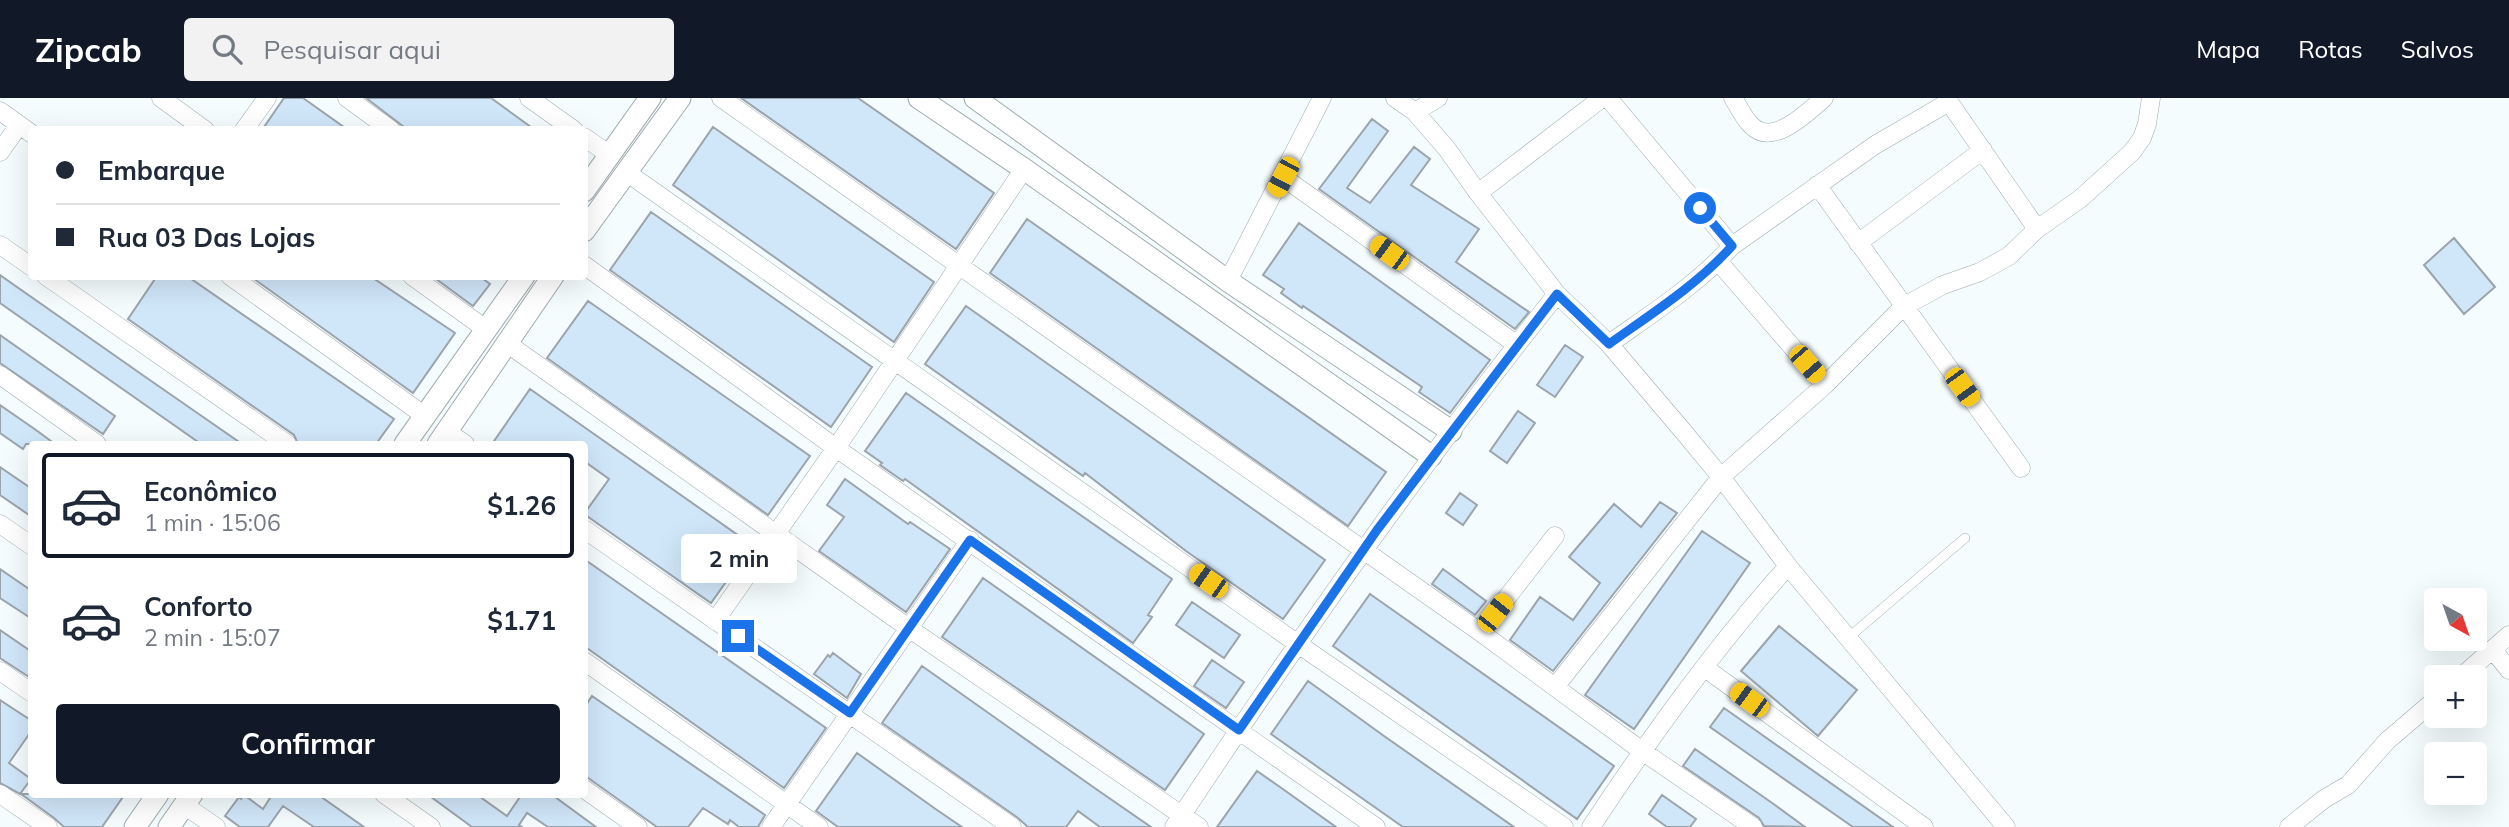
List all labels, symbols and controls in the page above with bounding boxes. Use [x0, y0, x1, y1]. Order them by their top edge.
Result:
search box [184, 18, 674, 81]
text: Zipcab [35, 29, 142, 70]
icon: search [208, 30, 246, 68]
text: Pesquisar aqui [264, 33, 441, 66]
text: Mapa [2196, 34, 2260, 64]
text: Rotas [2298, 34, 2363, 64]
text: Salvos [2401, 34, 2474, 64]
text: Embarque [98, 154, 225, 187]
car [1264, 154, 1303, 200]
route start [1684, 192, 1716, 224]
text: Rua 03 Das Lojas [98, 221, 315, 254]
car [1366, 232, 1413, 274]
car [1786, 341, 1829, 387]
car [1942, 364, 1983, 410]
icon: car [60, 474, 123, 537]
text: Econômico [144, 475, 277, 508]
text: $1.26 [487, 489, 556, 522]
text: 1 min · 15:06 [144, 508, 281, 537]
callout: 2 min [680, 534, 796, 584]
text: 2 min [709, 544, 769, 573]
car [1185, 560, 1232, 602]
north arrow [2424, 588, 2487, 651]
map controls [2424, 588, 2487, 805]
icon: car [60, 589, 123, 652]
text: Conforto [144, 590, 253, 623]
car [1474, 590, 1517, 636]
text: $1.71 [487, 604, 556, 637]
route end [722, 620, 754, 652]
text: 2 min · 15:07 [144, 623, 281, 652]
button: + [2424, 665, 2487, 728]
car [1726, 679, 1773, 721]
button: Confirmar [56, 704, 560, 784]
button: − [2424, 742, 2487, 805]

